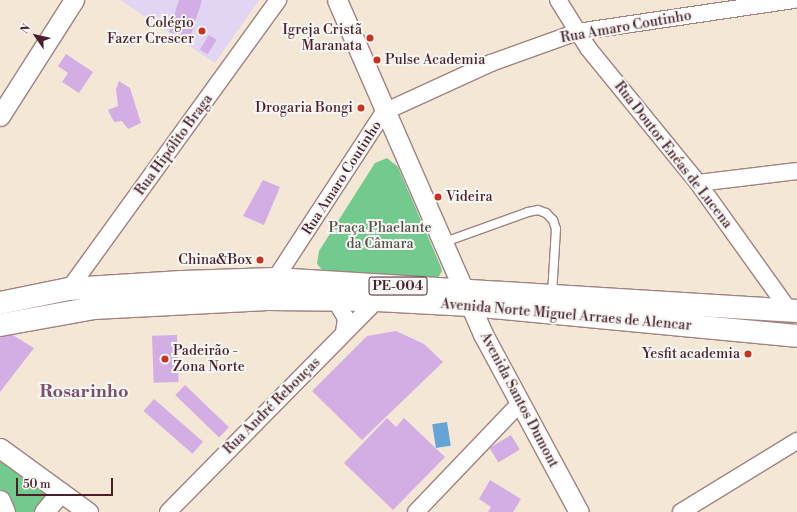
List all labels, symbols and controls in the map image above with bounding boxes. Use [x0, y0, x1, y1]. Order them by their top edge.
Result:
street label: Rua Amaro Coutinho [559, 7, 693, 47]
place label: Colégio Fazer Crescer [107, 15, 194, 48]
north arrow [16, 16, 56, 56]
text: N [18, 22, 34, 37]
place label: Igreja Cristã Maranata [282, 22, 362, 54]
marker: Colégio Fazer Crescer [197, 26, 207, 36]
marker: Igreja Cristã Maranata [365, 33, 375, 43]
place label: Pulse Academia [385, 52, 485, 68]
marker: Pulse Academia [372, 55, 382, 65]
street label: Rua Doutor Enéas de Lucena [610, 78, 736, 232]
street label: Rua Hipólito Braga [132, 91, 216, 199]
place label: Drogaria Bongi [255, 100, 353, 116]
marker: Drogaria Bongi [356, 103, 366, 113]
street label: Rua Amaro Coutinho [299, 118, 385, 238]
place label: Videira [446, 189, 493, 205]
marker: Videira [433, 192, 443, 202]
park label: Praça Phaelante da Câmara [328, 220, 432, 252]
place label: China&Box [178, 252, 252, 268]
marker: China&Box [255, 255, 265, 265]
road number: PE-004 [368, 275, 428, 297]
street label: Avenida Norte Miguel Arraes de Alencar [440, 296, 692, 334]
street label: Avenida Santos Dumont [476, 329, 562, 471]
place label: Padeirão - Zona Norte [173, 343, 245, 376]
place label: Yesfit academia [642, 346, 740, 362]
marker: Yesfit academia [743, 349, 753, 359]
marker: Padeirão - Zona Norte [160, 354, 170, 364]
street label: Rua André Rebouças [220, 354, 324, 458]
district label: Rosarinho [39, 381, 129, 403]
scale bar [18, 470, 115, 496]
text: 50 m [23, 477, 51, 492]

